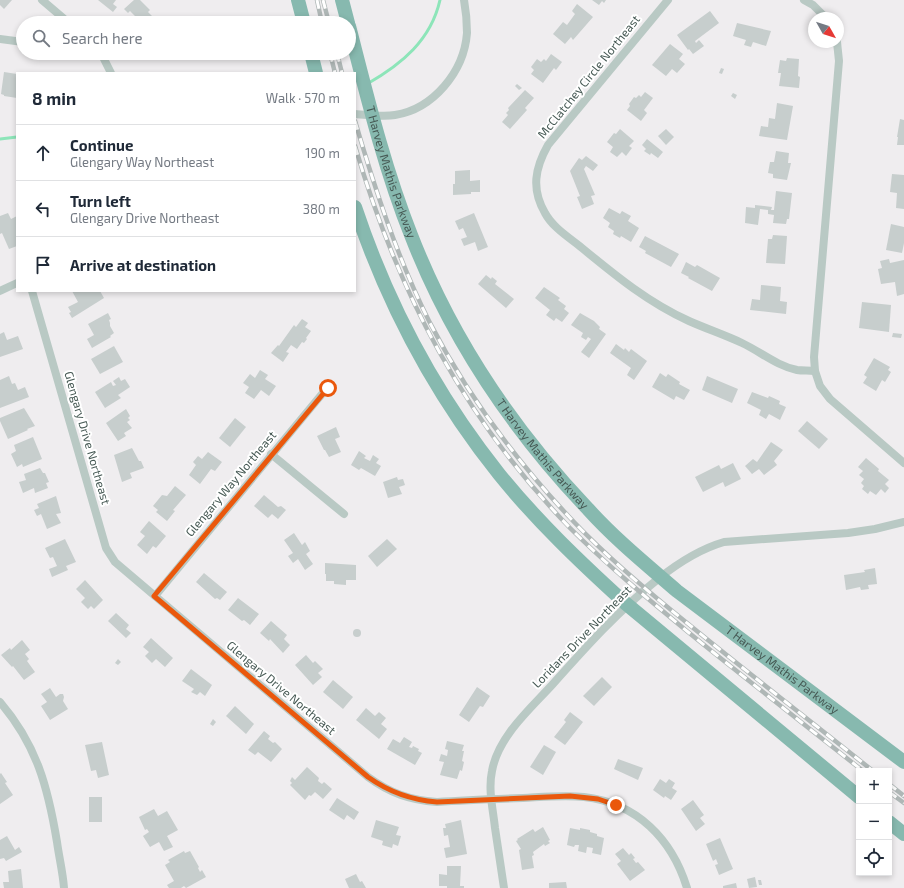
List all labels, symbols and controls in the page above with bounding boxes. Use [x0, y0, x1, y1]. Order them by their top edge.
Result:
street label: McClatchey Circle Northeast [534, 12, 642, 141]
north arrow [808, 12, 844, 48]
search box [16, 16, 356, 60]
icon: search [30, 27, 52, 49]
text: Search here [62, 29, 143, 47]
text: 8 min [32, 88, 76, 108]
text: Walk · 570 m [266, 90, 340, 106]
street label: T Harvey Mathis Parkway [364, 104, 420, 241]
text: Continue [70, 136, 133, 154]
icon: ahead [32, 142, 54, 164]
text: 190 m [305, 145, 340, 161]
text: Glengary Way Northeast [70, 154, 214, 170]
text: Turn left [70, 192, 131, 210]
icon: left [32, 198, 54, 220]
text: 380 m [303, 201, 340, 217]
text: Glengary Drive Northeast [70, 210, 219, 226]
icon: arrive [32, 254, 54, 276]
text: Arrive at destination [70, 256, 216, 274]
street label: Glengary Drive Northeast [62, 370, 114, 506]
route start [319, 379, 337, 397]
street label: T Harvey Mathis Parkway [494, 396, 593, 512]
street label: Glengary Way Northeast [182, 428, 279, 539]
street label: Loridans Drive Northeast [529, 582, 634, 690]
street label: T Harvey Mathis Parkway [723, 622, 843, 717]
street label: Glengary Drive Northeast [224, 638, 339, 737]
map controls [856, 768, 892, 876]
button: + [856, 768, 892, 804]
route end [607, 796, 625, 814]
button: − [856, 804, 892, 840]
button: locate [856, 840, 892, 876]

